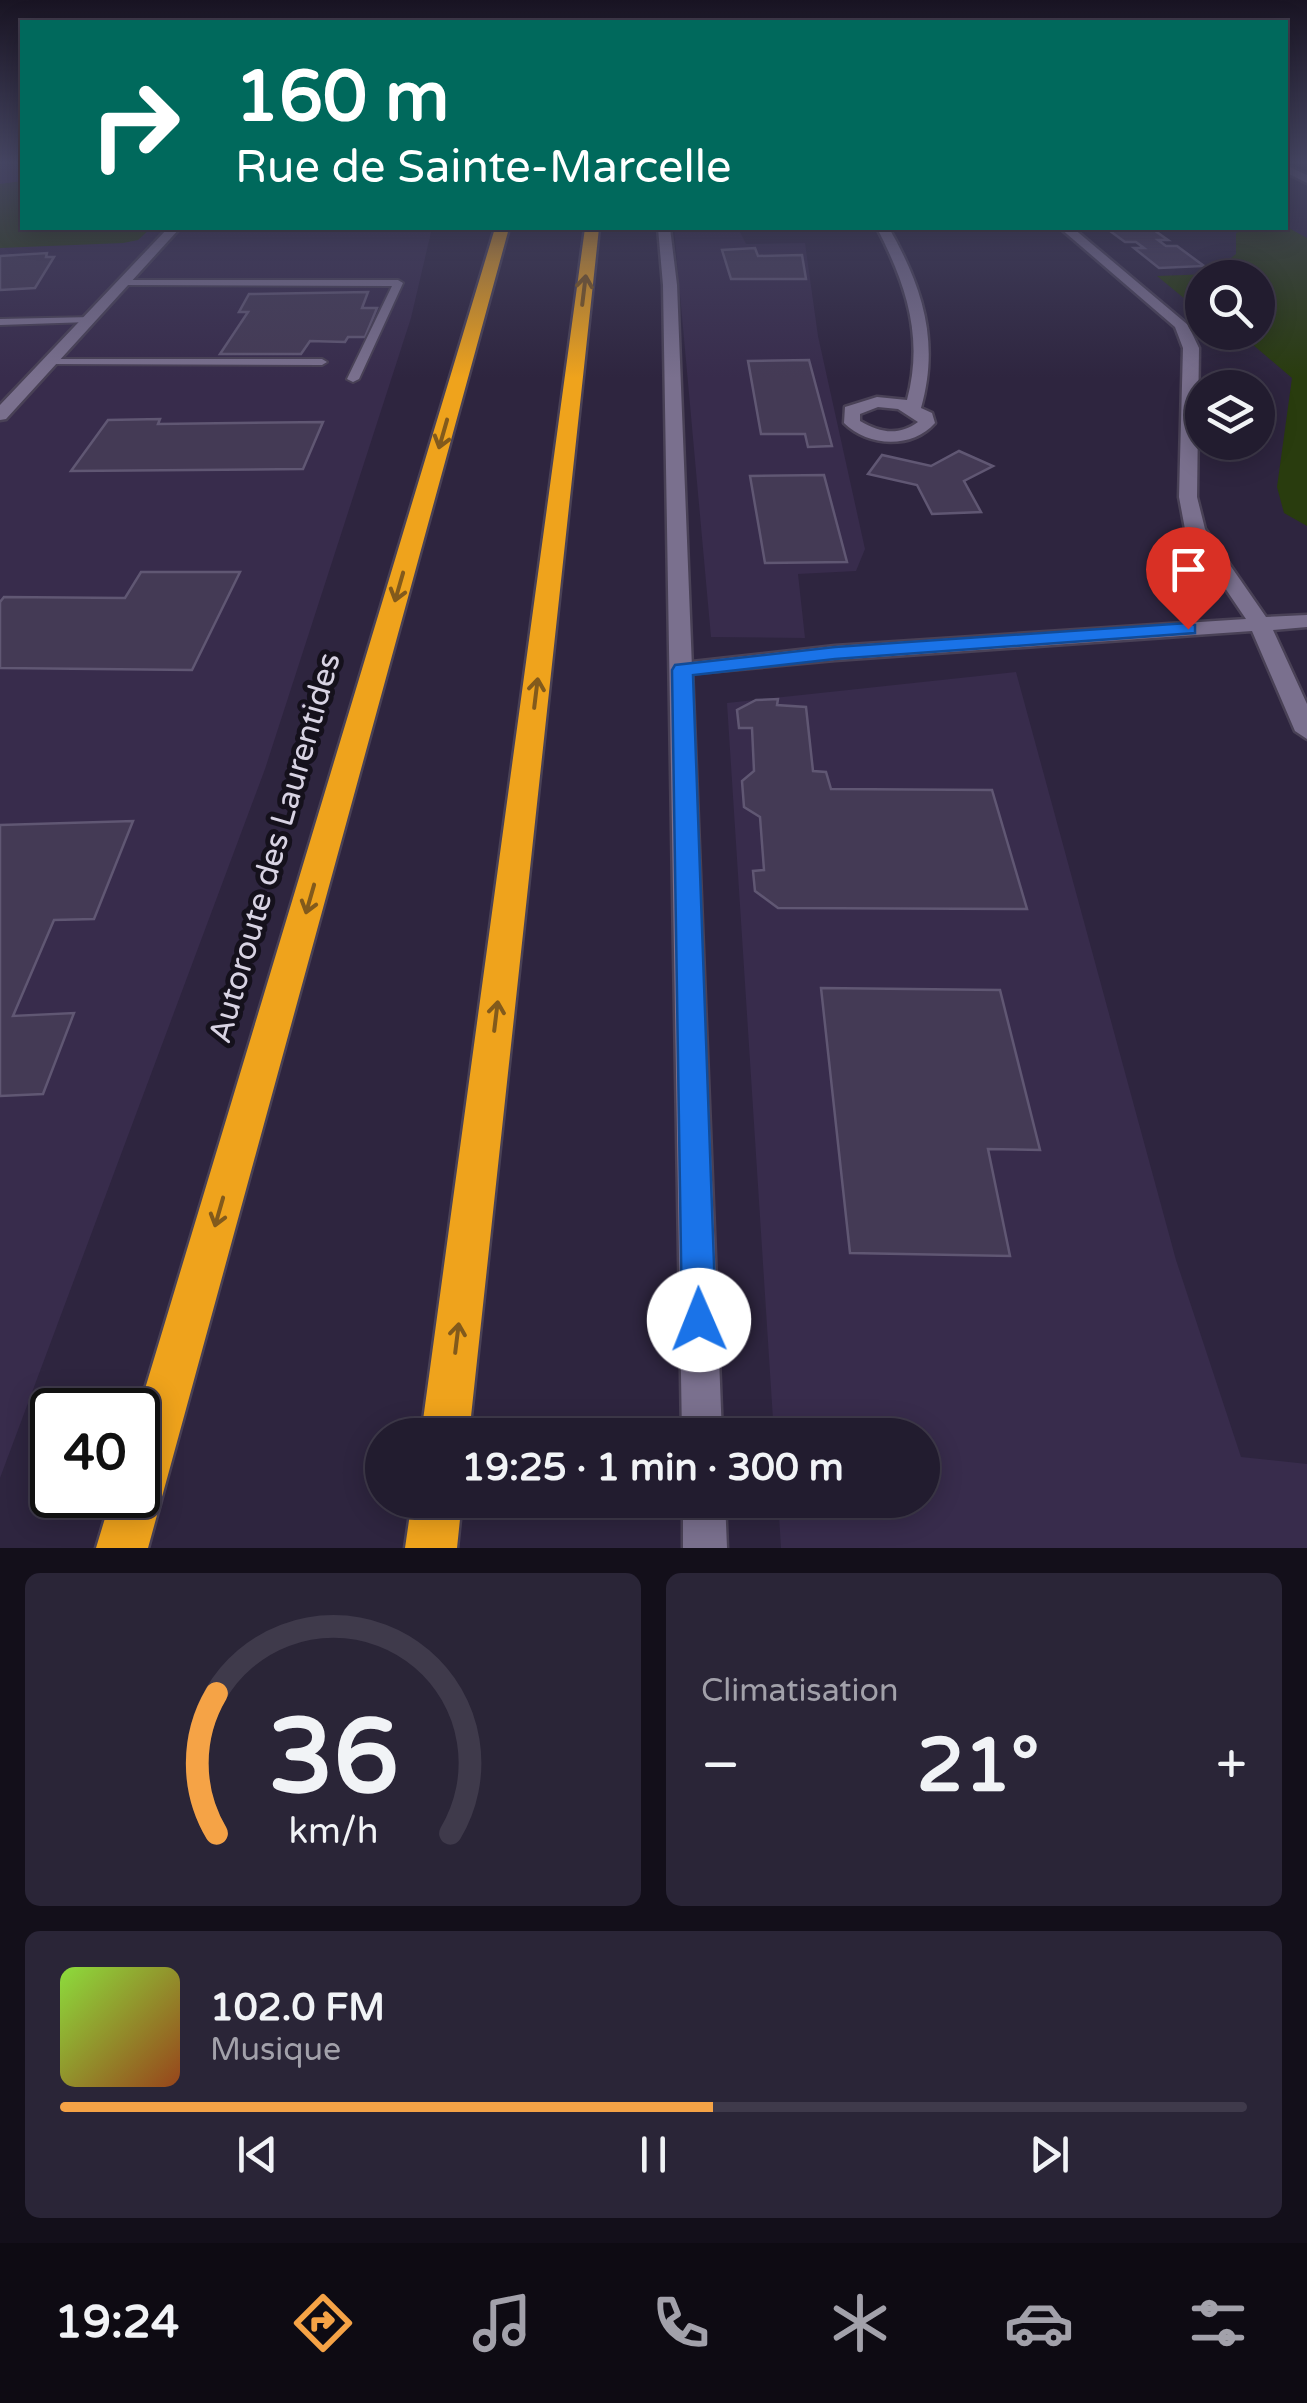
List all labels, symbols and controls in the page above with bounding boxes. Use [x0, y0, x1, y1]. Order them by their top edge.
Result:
text: 160 m [235, 56, 449, 140]
icon: right [70, 60, 200, 190]
text: Rue de Sainte-Marcelle [235, 141, 731, 195]
map controls [1185, 260, 1275, 460]
button: search [1185, 260, 1275, 350]
one-way arrow [575, 274, 594, 307]
button: layers [1185, 370, 1275, 460]
one-way arrow [433, 418, 452, 449]
pin [1146, 527, 1231, 630]
icon: arrive [1161, 542, 1216, 597]
one-way arrow [389, 571, 408, 602]
street label: Autoroute des Laurentides [201, 649, 349, 1047]
one-way arrow [527, 677, 546, 710]
one-way arrow [300, 883, 318, 915]
one-way arrow [487, 1000, 506, 1032]
one-way arrow [209, 1195, 227, 1227]
position arrow [647, 1268, 751, 1372]
one-way arrow [448, 1323, 467, 1355]
speed limit sign: 40 [30, 1388, 160, 1518]
text: 19:25 · 1 min · 300 m [461, 1445, 844, 1491]
text: Climatisation [701, 1672, 898, 1710]
text: 36 [268, 1696, 398, 1821]
text: 21° [917, 1721, 1039, 1811]
text: − [701, 1733, 740, 1799]
text: + [1216, 1733, 1247, 1799]
text: km/h [288, 1810, 378, 1853]
text: 102.0 FM [210, 1985, 385, 2031]
text: Musique [210, 2031, 341, 2069]
icon: previous [230, 2127, 285, 2182]
icon: pause [626, 2127, 681, 2182]
icon: next [1022, 2127, 1077, 2182]
icon: directions [288, 2288, 358, 2358]
icon: music [467, 2288, 537, 2358]
icon: phone [646, 2288, 716, 2358]
icon: climate [825, 2288, 895, 2358]
icon: car [1004, 2288, 1074, 2358]
icon: filters [1183, 2288, 1253, 2358]
text: 19:24 [54, 2296, 179, 2350]

